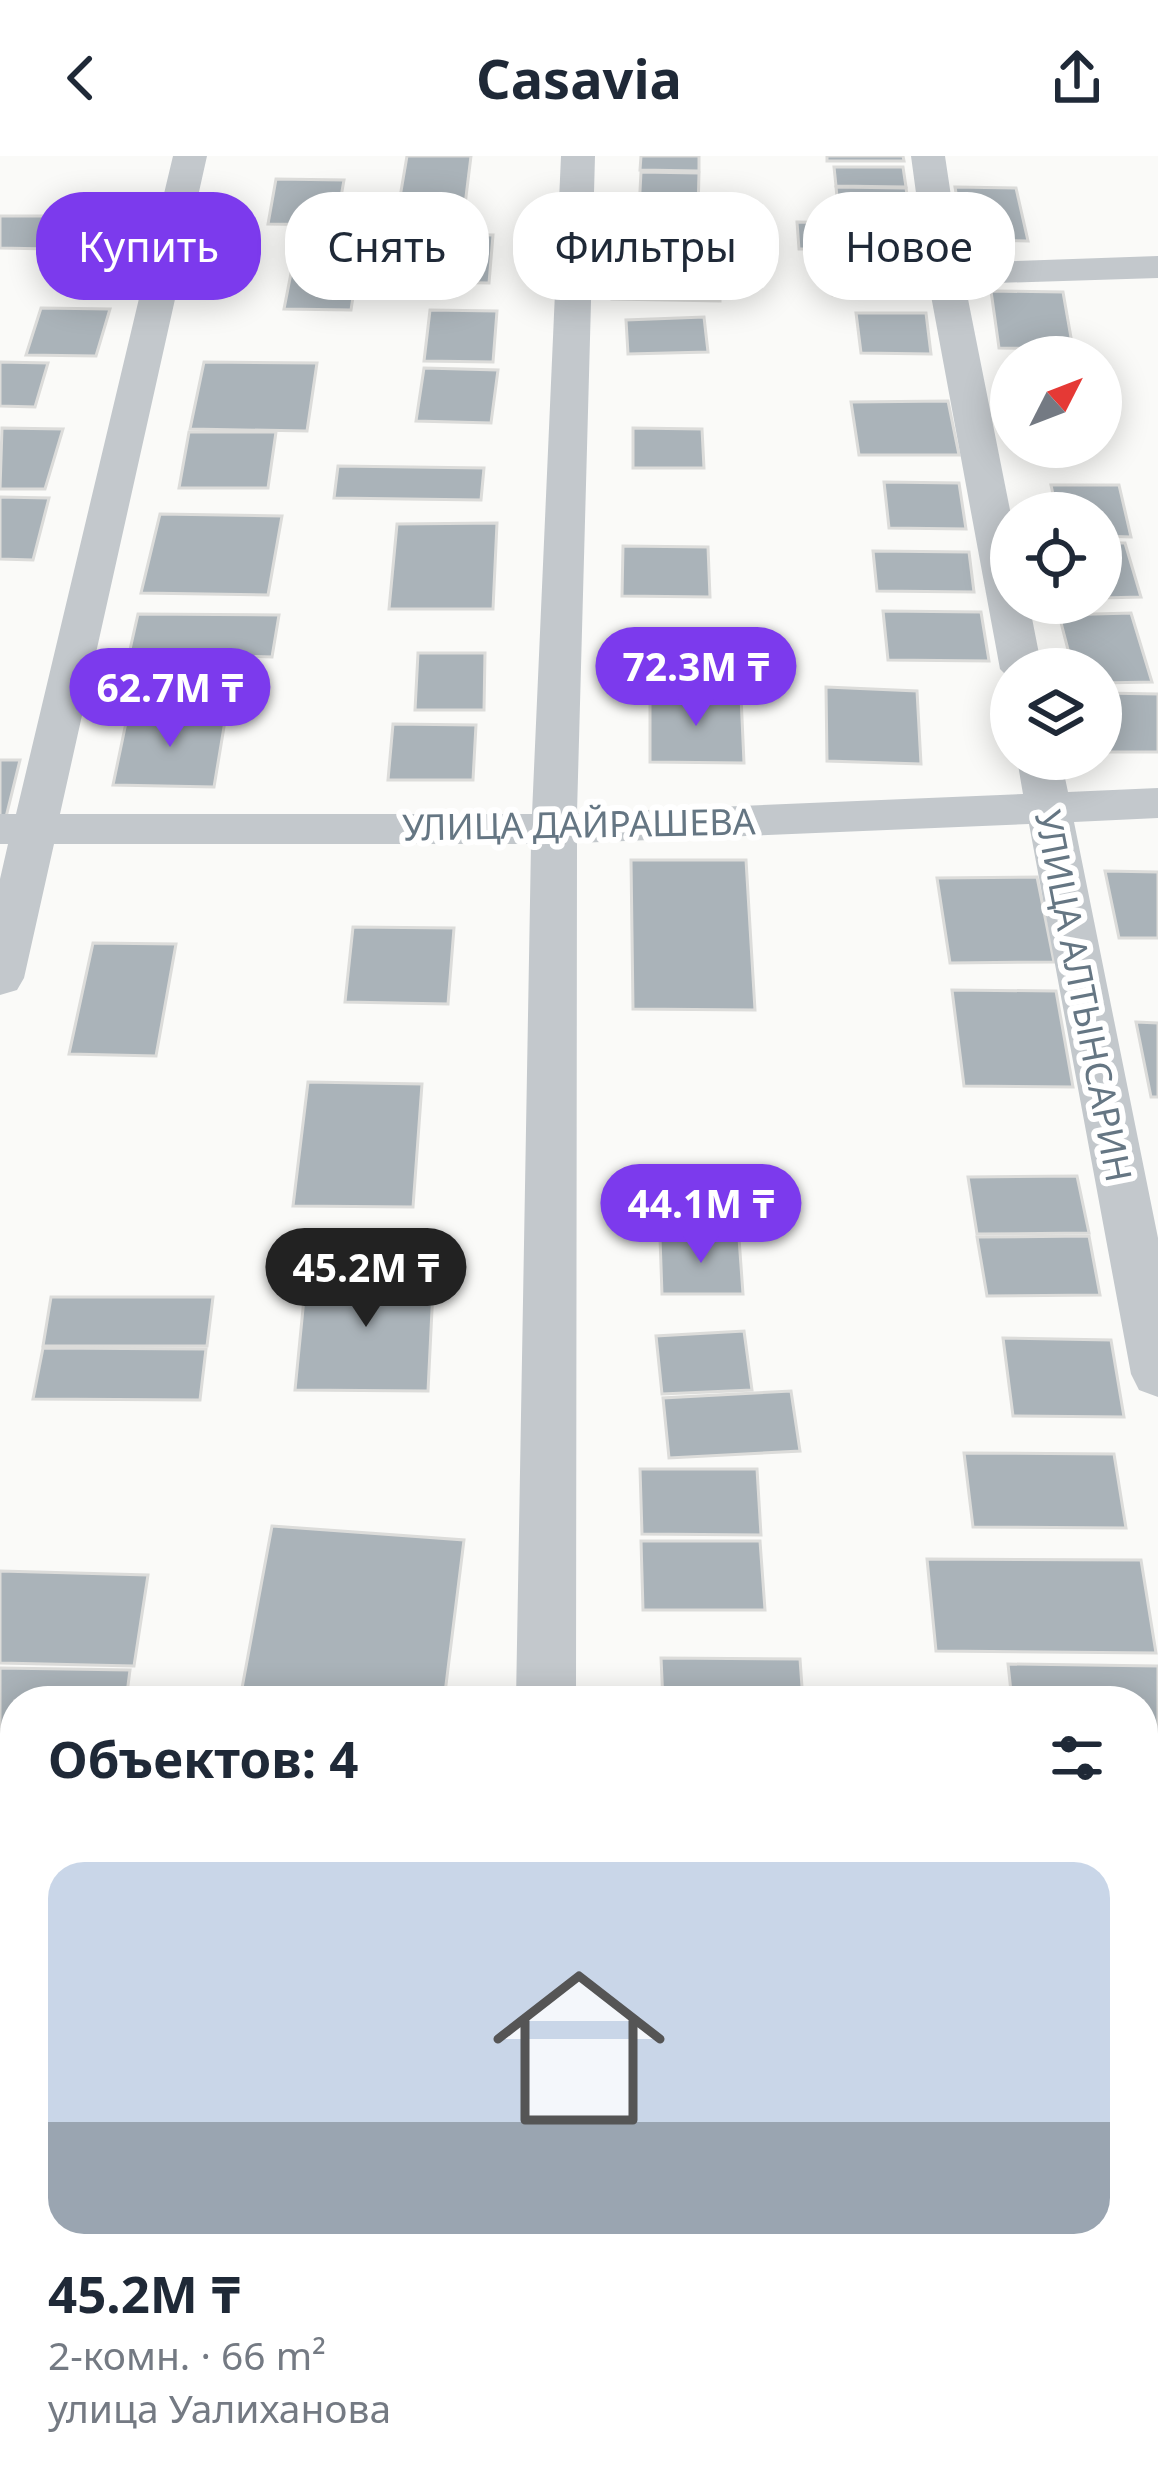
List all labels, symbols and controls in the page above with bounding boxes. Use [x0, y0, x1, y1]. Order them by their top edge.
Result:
text: Casavia [476, 41, 682, 115]
icon: back [48, 45, 114, 111]
icon: share [1044, 45, 1110, 111]
chip: Купить [36, 192, 261, 300]
chip: Снять [285, 192, 489, 300]
chip: Фильтры [513, 192, 779, 300]
chip: Новое [803, 192, 1015, 300]
north arrow [990, 336, 1122, 468]
map controls [990, 336, 1122, 780]
button: locate [990, 492, 1122, 624]
pin: 72.3M ₸ [585, 627, 807, 729]
text: 72.3M ₸ [622, 639, 770, 692]
pin: 62.7M ₸ [59, 648, 281, 750]
button: layers [990, 648, 1122, 780]
text: 62.7M ₸ [96, 660, 244, 713]
street label: УЛИЦА ДАЙРАШЕВА [402, 796, 756, 852]
street label: УЛИЦА АЛТЫНСАРИН [1024, 806, 1144, 1186]
pin: 44.1M ₸ [590, 1164, 812, 1266]
text: 44.1M ₸ [627, 1176, 775, 1229]
pin: 45.2M ₸ [255, 1228, 477, 1330]
text: 45.2M ₸ [292, 1240, 440, 1293]
text: Объектов: 4 [48, 1723, 358, 1793]
icon: filters [1044, 1725, 1110, 1791]
icon: home [471, 1940, 687, 2156]
text: 45.2M ₸ [48, 2258, 240, 2328]
text: 2-комн. · 66 m² [48, 2328, 326, 2381]
text: улица Уалиханова [48, 2381, 391, 2434]

